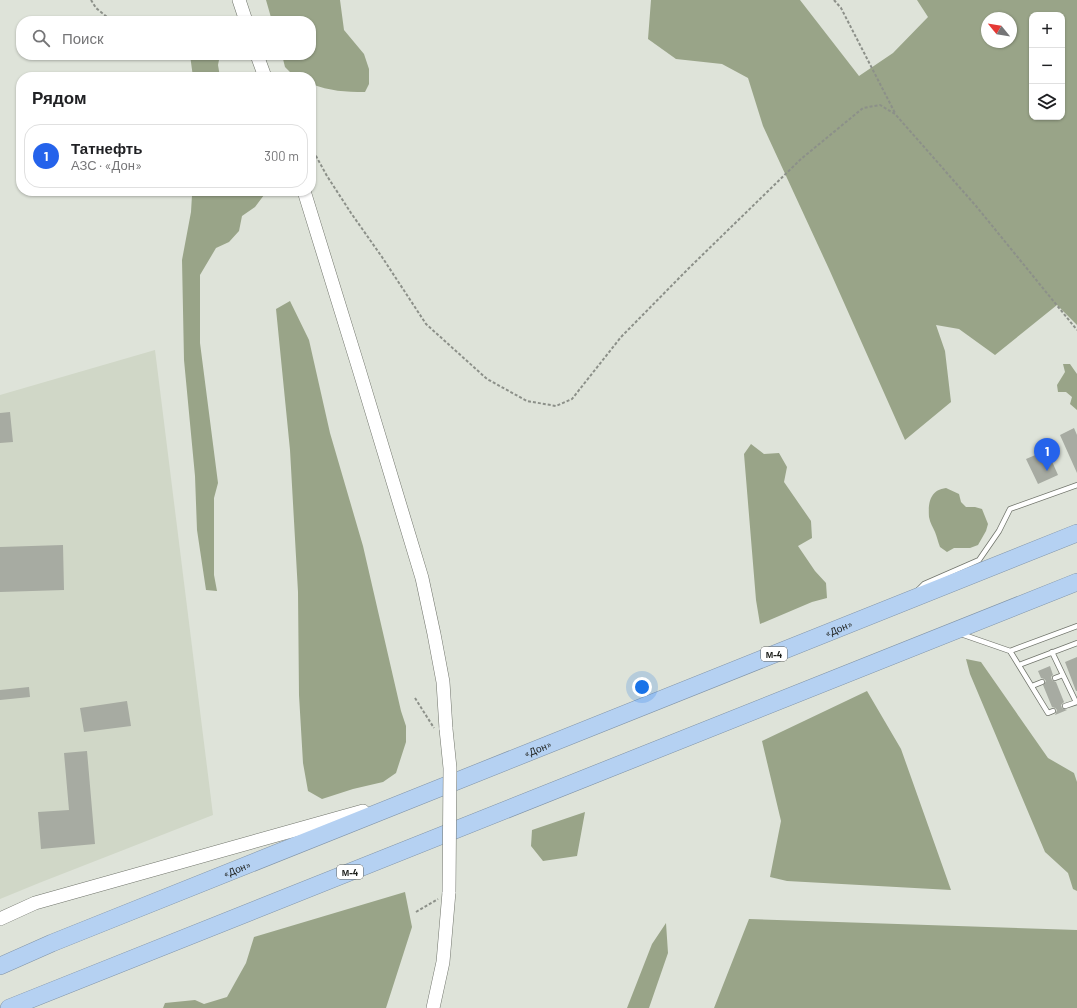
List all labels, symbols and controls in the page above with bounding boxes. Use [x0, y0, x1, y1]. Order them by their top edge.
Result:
north arrow [981, 12, 1017, 48]
map controls [1029, 12, 1065, 120]
button: + [1029, 12, 1065, 48]
search box [16, 16, 316, 60]
icon: search [30, 27, 52, 49]
text: Поиск [62, 29, 104, 47]
button: − [1029, 48, 1065, 84]
button: layers [1029, 84, 1065, 120]
text: Рядом [32, 87, 87, 107]
text: Татнефть [71, 139, 142, 157]
text: 1 [44, 148, 48, 164]
text: 300 m [264, 148, 299, 164]
text: АЗС · «Дон» [71, 157, 142, 173]
pin: 1 [1034, 438, 1060, 471]
street label: «Дон» [823, 617, 854, 639]
road number: М-4 [761, 647, 787, 661]
your location [632, 677, 652, 697]
street label: «Дон» [522, 738, 553, 760]
street label: «Дон» [221, 858, 252, 880]
road number: М-4 [337, 865, 363, 879]

